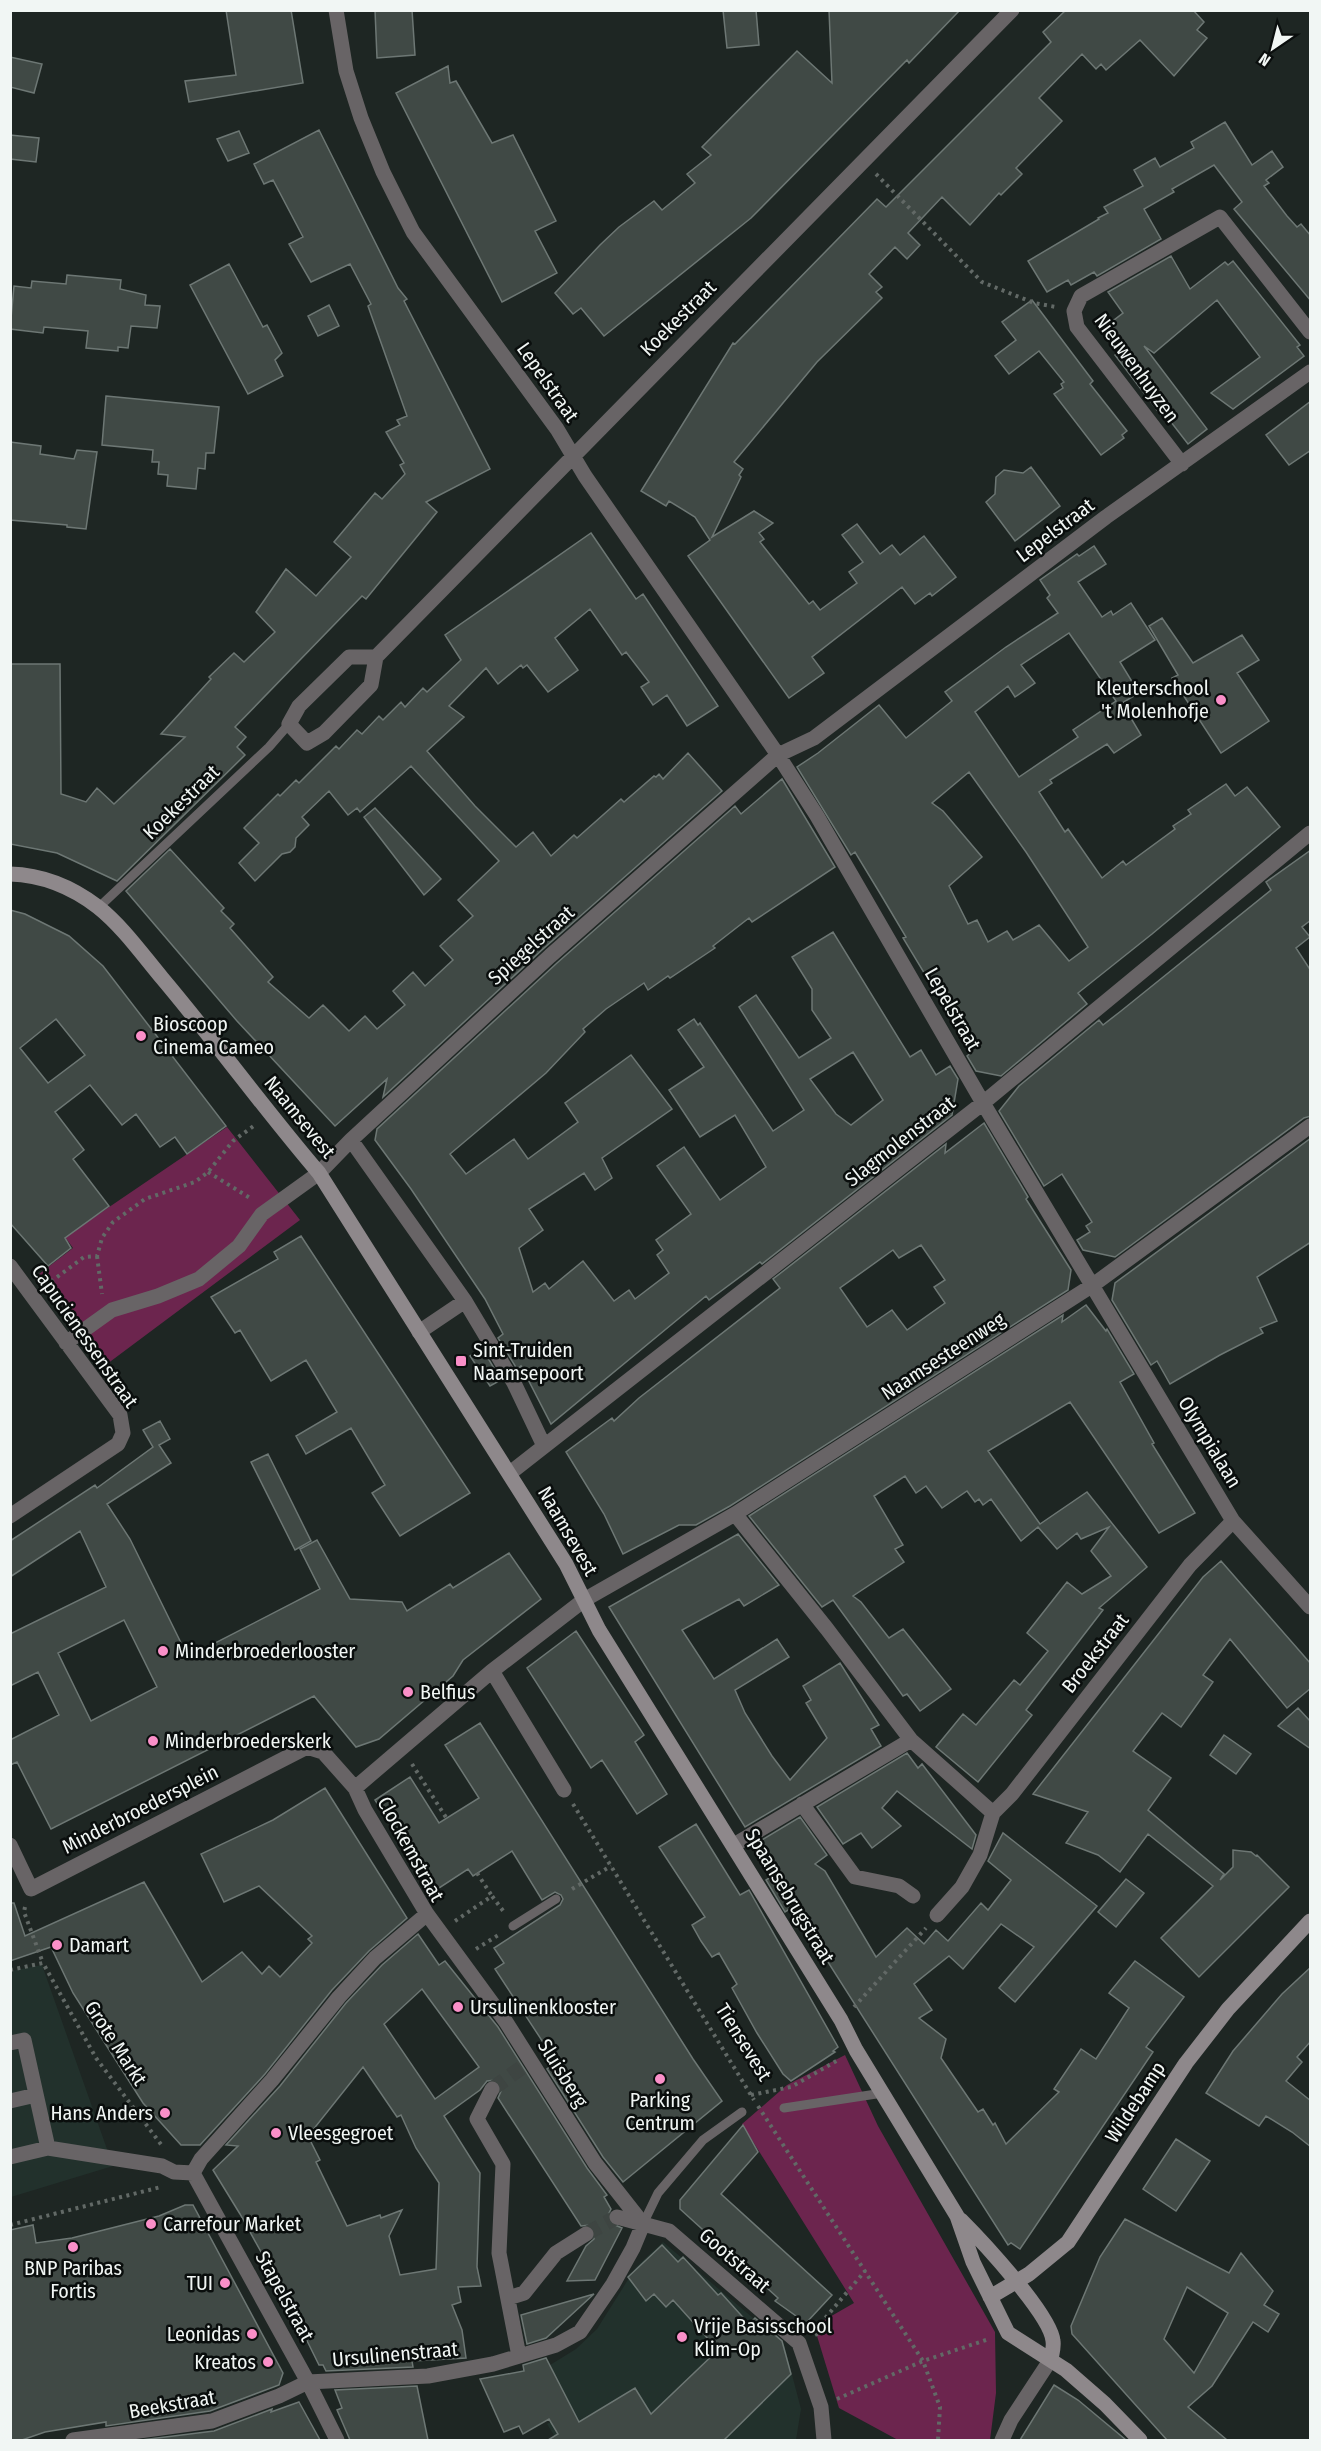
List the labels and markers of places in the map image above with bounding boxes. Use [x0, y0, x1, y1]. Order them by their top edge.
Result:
place label: Kleuterschool 't Molenhofje [1096, 676, 1209, 723]
marker: Kleuterschool 't Molenhofje [1214, 693, 1228, 707]
place label: Bioscoop Cinema Cameo [153, 1012, 274, 1059]
marker: Bioscoop Cinema Cameo [134, 1029, 148, 1043]
place label: Sint-Truiden Naamsepoort [473, 1338, 584, 1385]
marker: Sint-Truiden Naamsepoort [454, 1354, 468, 1368]
place label: Minderbroederlooster [175, 1639, 355, 1663]
marker: Minderbroederlooster [156, 1644, 170, 1658]
place label: Belfius [420, 1680, 476, 1704]
marker: Belfius [401, 1685, 415, 1699]
place label: Minderbroederskerk [165, 1729, 332, 1753]
marker: Minderbroederskerk [146, 1734, 160, 1748]
place label: Damart [69, 1933, 129, 1957]
marker: Damart [50, 1938, 64, 1952]
place label: Ursulinenklooster [470, 1995, 616, 2019]
marker: Ursulinenklooster [451, 2000, 465, 2014]
marker: Parking Centrum [653, 2072, 667, 2086]
place label: Parking Centrum [625, 2088, 695, 2135]
place label: Hans Anders [50, 2101, 153, 2125]
marker: Hans Anders [158, 2106, 172, 2120]
place label: Vleesgegroet [288, 2121, 394, 2145]
marker: Vleesgegroet [269, 2126, 283, 2140]
place label: Carrefour Market [163, 2212, 302, 2236]
marker: Carrefour Market [144, 2217, 158, 2231]
marker: BNP Paribas Fortis [66, 2240, 80, 2254]
place label: BNP Paribas Fortis [24, 2256, 122, 2303]
place label: TUI [187, 2271, 213, 2295]
marker: TUI [218, 2276, 232, 2290]
place label: Vrije Basisschool Klim-Op [694, 2314, 832, 2361]
place label: Leonidas [167, 2322, 240, 2346]
marker: Leonidas [245, 2327, 259, 2341]
marker: Vrije Basisschool Klim-Op [675, 2330, 689, 2344]
place label: Kreatos [194, 2350, 256, 2374]
marker: Kreatos [261, 2355, 275, 2369]

